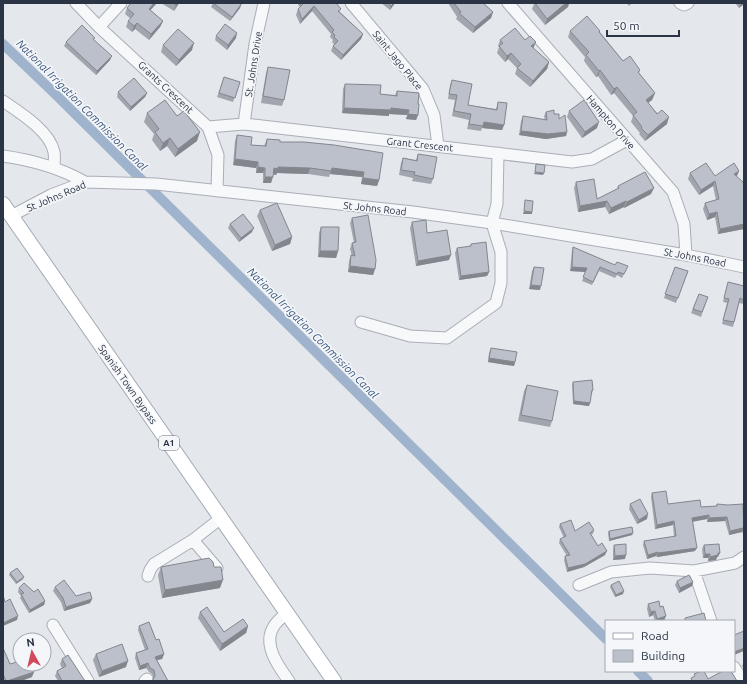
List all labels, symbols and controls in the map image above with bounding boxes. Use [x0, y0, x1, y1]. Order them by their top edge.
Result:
scale bar [607, 12, 679, 38]
text: 50 m [613, 19, 640, 32]
street label: Saint Jago Place [370, 29, 425, 92]
street label: St. Johns Drive [243, 30, 264, 98]
water label: National Irrigation Commission Canal [14, 37, 150, 173]
street label: Grants Crescent [136, 59, 196, 116]
street label: Hampton Drive [584, 93, 637, 152]
street label: Grant Crescent [386, 136, 454, 153]
street label: St Johns Road [25, 179, 88, 214]
street label: St Johns Road [343, 200, 407, 217]
street label: St Johns Road [663, 246, 727, 269]
water label: National Irrigation Commission Canal [245, 265, 381, 401]
street label: Spanish Town Bypass [96, 343, 159, 426]
road number: A1 [159, 436, 179, 450]
legend [605, 620, 735, 672]
text: Road [641, 629, 669, 642]
north arrow [12, 632, 52, 672]
text: N [26, 636, 36, 649]
text: Building [641, 649, 685, 662]

